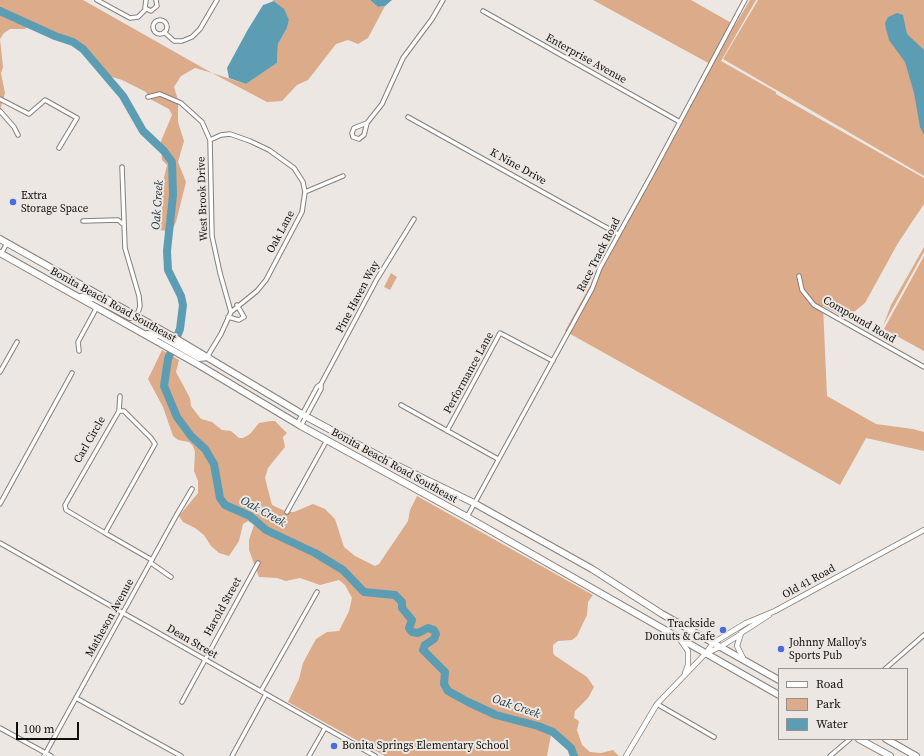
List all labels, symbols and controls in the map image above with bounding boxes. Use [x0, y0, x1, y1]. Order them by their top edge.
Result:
street label: Enterprise Avenue [543, 31, 629, 87]
street label: K Nine Drive [487, 146, 549, 188]
street label: West Brook Drive [195, 156, 211, 242]
water label: Oak Creek [149, 180, 167, 230]
place label: Extra Storage Space [21, 189, 88, 215]
marker: Extra Storage Space [8, 197, 18, 207]
street label: Oak Lane [264, 208, 298, 256]
street label: Race Track Road [575, 216, 623, 294]
street label: Pine Haven Way [333, 259, 383, 335]
street label: Bonita Beach Road Southeast [48, 265, 178, 345]
street label: Compound Road [820, 294, 898, 346]
street label: Performance Lane [441, 330, 497, 416]
street label: Carl Circle [71, 414, 109, 466]
street label: Bonita Beach Road Southeast [329, 426, 459, 506]
water label: Oak Creek [238, 494, 288, 530]
street label: Old 41 Road [780, 562, 838, 602]
street label: Harold Street [201, 575, 245, 639]
street label: Matheson Avenue [83, 577, 137, 659]
place label: Trackside Donuts & Cafe [645, 617, 715, 643]
street label: Dean Street [164, 622, 220, 662]
marker: Trackside Donuts & Cafe [718, 625, 728, 635]
place label: Johnny Malloy's Sports Pub [789, 636, 866, 662]
marker: Johnny Malloy's Sports Pub [776, 644, 786, 654]
legend [778, 668, 908, 740]
text: Road [816, 676, 843, 692]
water label: Oak Creek [490, 692, 542, 722]
text: Park [816, 696, 841, 712]
scale bar [18, 714, 81, 740]
text: Water [816, 716, 848, 732]
text: 100 m [23, 721, 55, 737]
place label: Bonita Springs Elementary School [342, 739, 509, 753]
marker: Bonita Springs Elementary School [329, 741, 339, 751]

